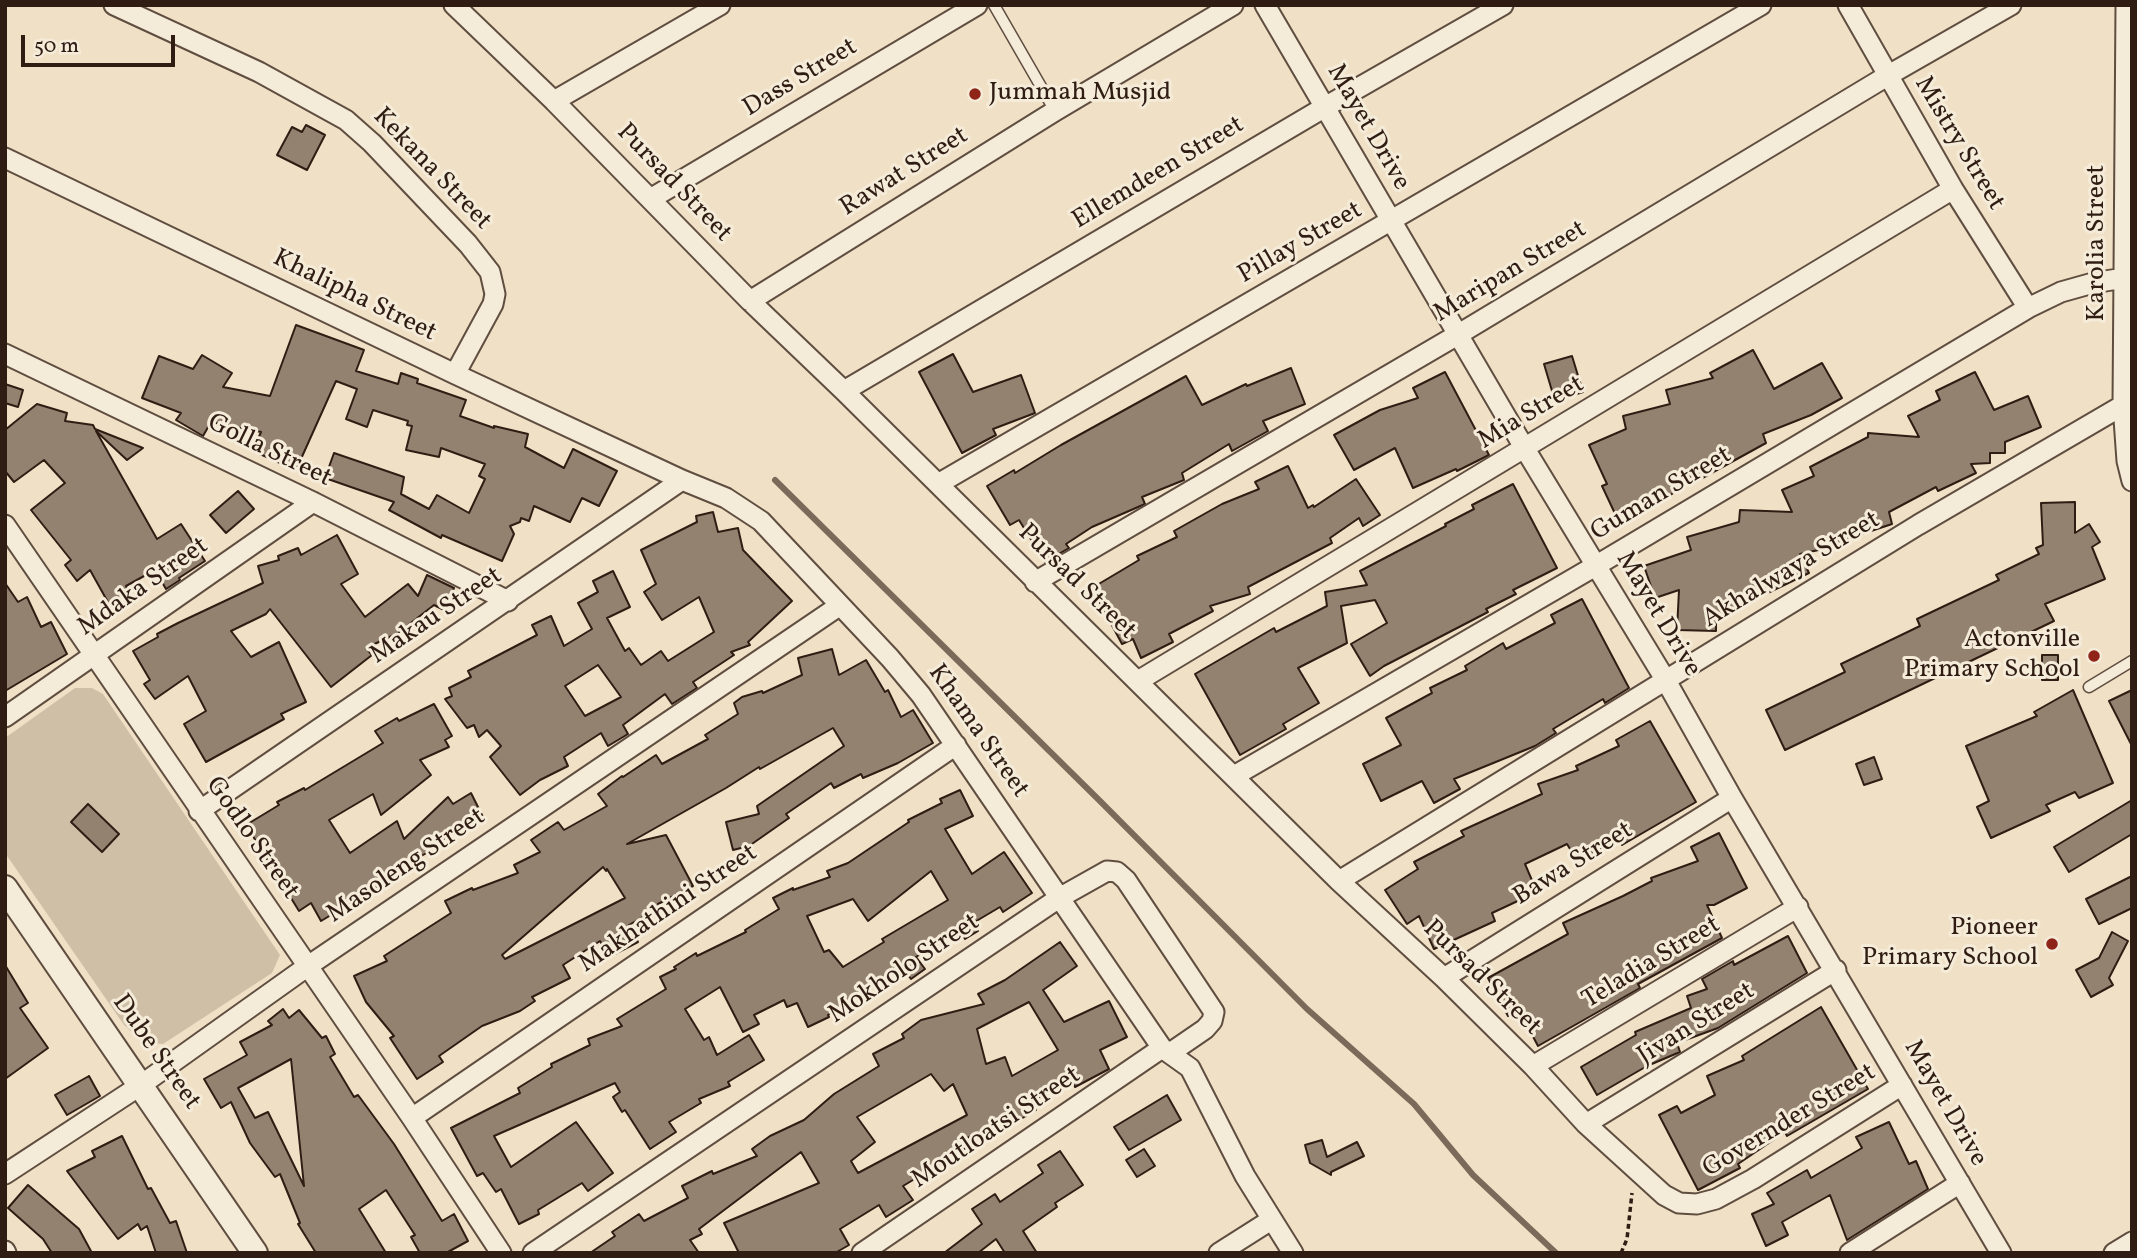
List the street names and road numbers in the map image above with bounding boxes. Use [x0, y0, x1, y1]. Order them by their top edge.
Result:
street label: Dass Street [738, 33, 864, 125]
street label: Mayet Drive [1318, 59, 1416, 197]
street label: Mistry Street [1906, 71, 2010, 217]
street label: Kekana Street [365, 102, 497, 238]
street label: Ellemdeen Street [1068, 110, 1250, 238]
street label: Pursad Street [609, 118, 737, 250]
street label: Rawat Street [835, 121, 975, 225]
street label: Karolia Street [2082, 165, 2114, 321]
street label: Pillay Street [1233, 196, 1369, 292]
street label: Maripan Street [1429, 215, 1593, 331]
street label: Khalipha Street [267, 244, 441, 350]
street label: Mia Street [1473, 370, 1591, 458]
street label: Golla Street [202, 409, 336, 495]
street label: Guman Street [1586, 441, 1738, 549]
street label: Akhalwaya Street [1698, 506, 1886, 636]
street label: Pursad Street [1010, 519, 1142, 647]
street label: Mdaka Street [73, 532, 215, 644]
street label: Mayet Drive [1607, 547, 1707, 683]
street label: Makau Street [365, 561, 509, 673]
street label: Khama Street [920, 659, 1034, 805]
street label: Godlo Street [197, 772, 305, 906]
street label: Masoleng Street [322, 803, 492, 931]
street label: Bawa Street [1509, 816, 1639, 914]
street label: Makhathini Street [574, 839, 764, 981]
street label: Mokholo Street [824, 908, 986, 1032]
street label: Teladia Street [1577, 911, 1727, 1017]
street label: Pursad Street [1415, 915, 1547, 1043]
street label: Jivan Street [1633, 977, 1761, 1073]
street label: Dube Street [104, 989, 206, 1117]
street label: Mayet Drive [1895, 1035, 1993, 1173]
street label: Governder Street [1698, 1058, 1882, 1186]
street label: Moutloatsi Street [907, 1061, 1087, 1197]

